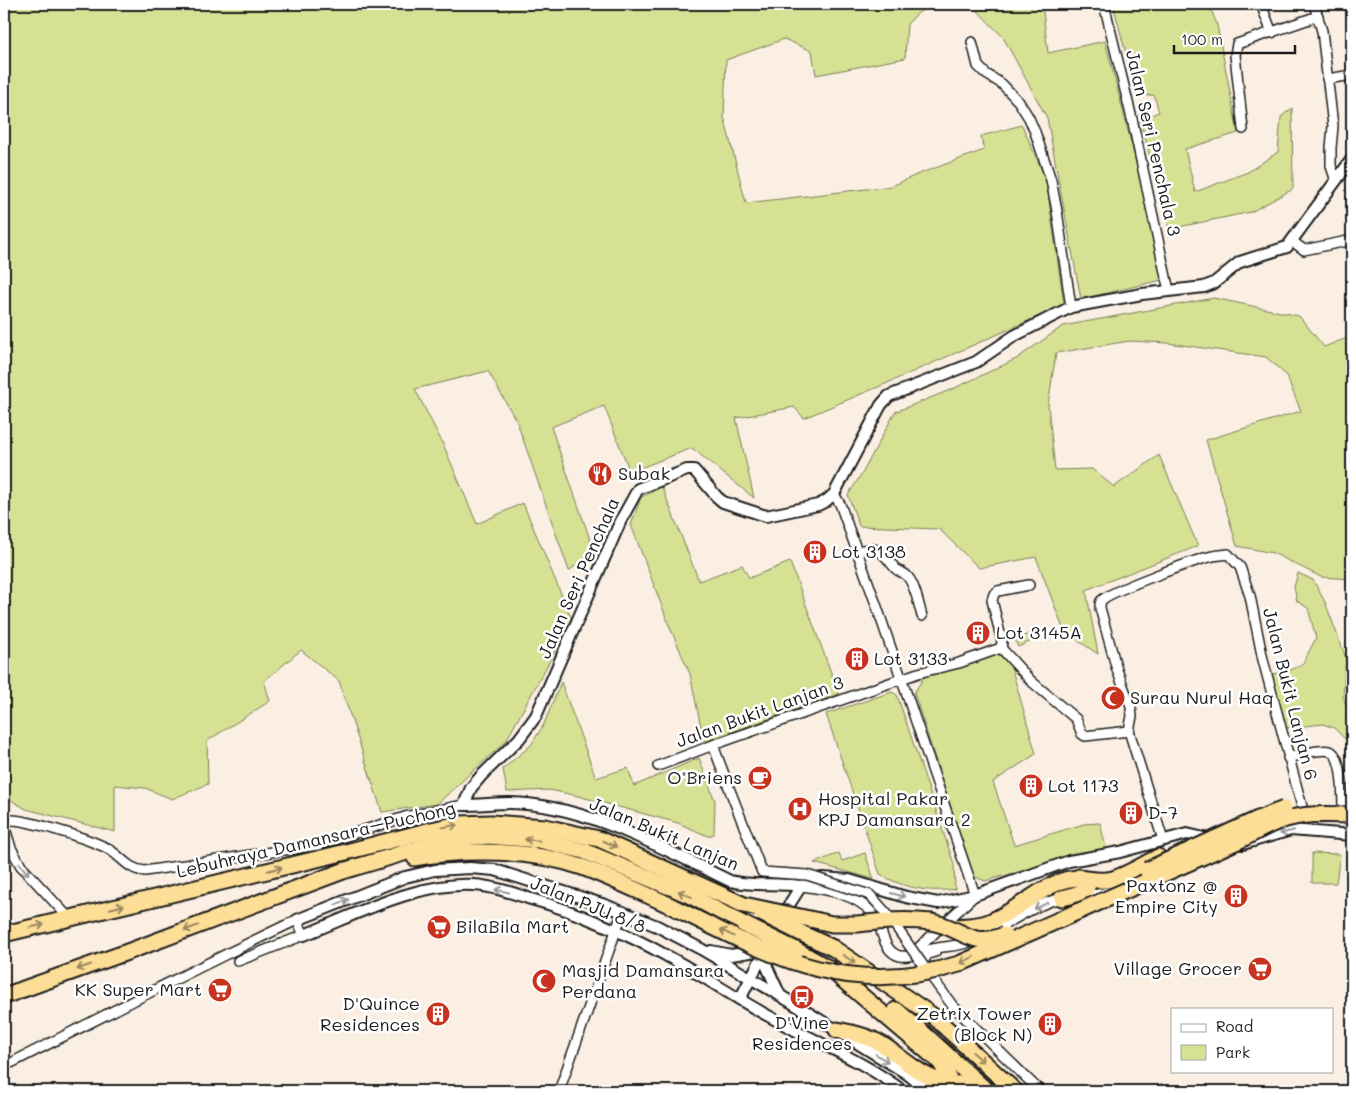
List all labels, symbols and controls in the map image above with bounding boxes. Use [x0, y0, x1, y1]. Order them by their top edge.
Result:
scale bar [1174, 22, 1295, 54]
text: 100 m [1181, 29, 1223, 49]
street label: Jalan Seri Penchala 3 [1121, 47, 1187, 238]
restaurant icon: Subak [587, 461, 613, 487]
place label: Subak [618, 461, 670, 485]
street label: Jalan Seri Penchala [532, 493, 624, 662]
building icon: Lot 3138 [802, 539, 828, 565]
place label: Lot 3138 [832, 539, 906, 563]
street label: Jalan Bukit Lanjan 6 [1258, 605, 1324, 782]
building icon: Lot 3145A [965, 620, 991, 646]
place label: Lot 3145A [996, 620, 1082, 644]
building icon: Lot 3133 [844, 646, 870, 672]
place label: Lot 3133 [874, 646, 948, 670]
street label: Jalan Bukit Lanjan 3 [673, 670, 847, 753]
mosque icon: Surau Nurul Haq [1100, 685, 1126, 711]
place label: Surau Nurul Haq [1130, 685, 1274, 709]
place label: O’Briens [667, 765, 742, 789]
cafe icon: O’Briens [747, 765, 773, 791]
building icon: Lot 1173 [1018, 773, 1044, 799]
place label: Lot 1173 [1048, 773, 1118, 797]
place label: Hospital Pakar KPJ Damansara 2 [818, 786, 971, 831]
street label: Jalan Bukit Lanjan [586, 791, 743, 875]
street label: Lebuhraya Damansara–Puchong [174, 795, 458, 883]
hospital icon: Hospital Pakar KPJ Damansara 2 [787, 796, 813, 822]
building icon: D-7 [1118, 800, 1144, 826]
place label: D-7 [1148, 800, 1178, 824]
one-way arrow [442, 821, 458, 830]
one-way arrow [1279, 828, 1295, 837]
one-way arrow [524, 835, 540, 845]
one-way arrow [602, 839, 617, 849]
one-way arrow [18, 862, 29, 875]
one-way arrow [267, 864, 283, 873]
street label: Jalan PJU 8/8 [527, 870, 650, 938]
place label: Paxtonz @ Empire City [1115, 873, 1218, 918]
building icon: Paxtonz @ Empire City [1223, 883, 1249, 909]
one-way arrow [495, 886, 511, 895]
one-way arrow [678, 888, 693, 898]
one-way arrow [890, 890, 906, 900]
one-way arrow [334, 897, 349, 906]
one-way arrow [109, 902, 125, 911]
one-way arrow [1034, 902, 1049, 911]
supermarket icon: BilaBila Mart [426, 914, 452, 940]
place label: BilaBila Mart [456, 914, 569, 938]
one-way arrow [28, 921, 44, 930]
one-way arrow [184, 924, 199, 933]
one-way arrow [720, 928, 735, 937]
one-way arrow [842, 954, 856, 964]
one-way arrow [960, 956, 975, 966]
place label: Village Grocer [1114, 956, 1242, 980]
supermarket icon: Village Grocer [1247, 956, 1273, 982]
place label: Masjid Damansara Perdana [562, 958, 724, 1003]
one-way arrow [77, 963, 93, 972]
mosque icon: Masjid Damansara Perdana [531, 968, 557, 994]
place label: KK Super Mart [75, 977, 202, 1001]
supermarket icon: KK Super Mart [207, 977, 233, 1003]
bus stop icon: D'Vine Residences [789, 984, 815, 1010]
place label: D'Quince Residences [320, 991, 420, 1036]
building icon: D'Quince Residences [425, 1001, 451, 1027]
place label: Zetrix Tower (Block N) [917, 1001, 1032, 1046]
legend [1171, 1008, 1334, 1072]
place label: D'Vine Residences [752, 1010, 852, 1055]
building icon: Zetrix Tower (Block N) [1037, 1011, 1063, 1037]
text: Road [1216, 1016, 1253, 1036]
text: Park [1216, 1042, 1250, 1062]
one-way arrow [972, 1051, 985, 1063]
one-way arrow [875, 1053, 889, 1063]

